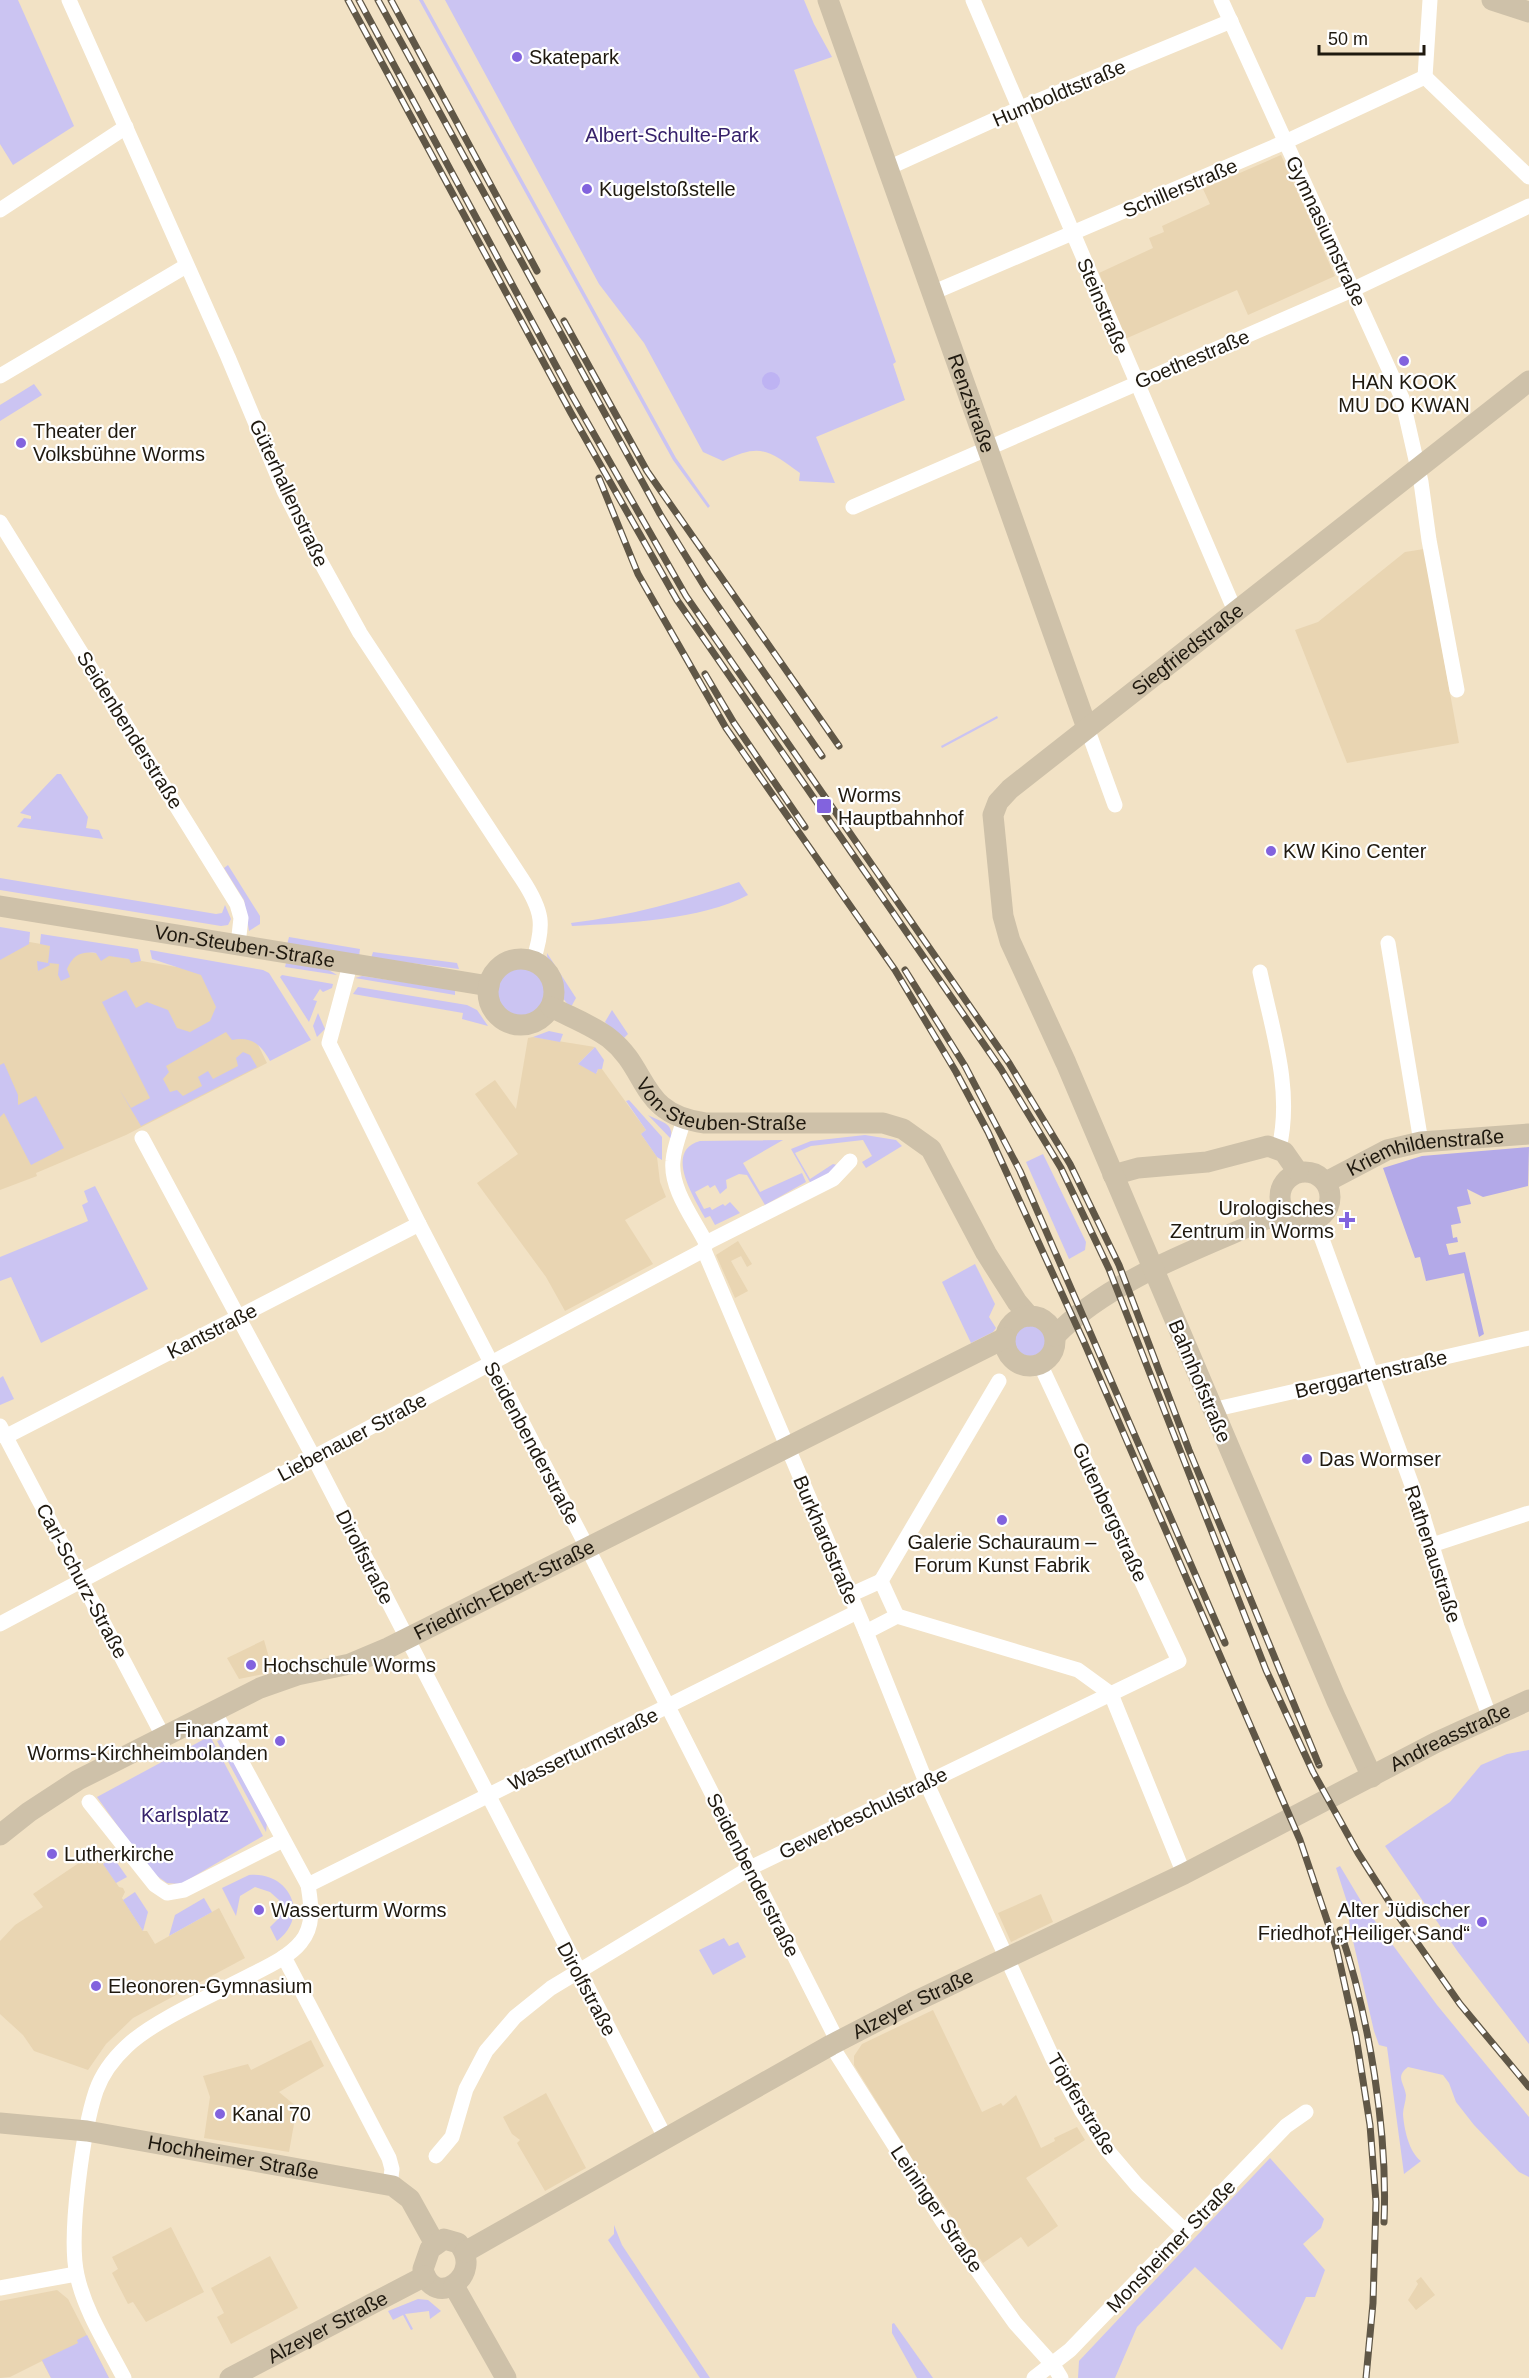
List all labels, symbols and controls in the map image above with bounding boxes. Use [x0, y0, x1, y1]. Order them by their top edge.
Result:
scale bar [1319, 18, 1424, 56]
text: 50 m [1328, 29, 1368, 49]
place label: Skatepark [529, 46, 620, 68]
marker: Skatepark [510, 50, 524, 64]
street label: Humboldtstraße [989, 55, 1129, 131]
park label: Albert-Schulte-Park [585, 124, 760, 146]
street label: Gymnasiumstraße [1282, 152, 1370, 310]
street label: Schillerstraße [1119, 154, 1241, 222]
place label: Kugelstoßstelle [599, 178, 736, 200]
marker: Kugelstoßstelle [580, 182, 594, 196]
street label: Steinstraße [1073, 255, 1133, 357]
street label: Goethestraße [1131, 325, 1253, 393]
street label: Renzstraße [944, 351, 999, 456]
marker: HAN KOOK MU DO KWAN [1397, 354, 1411, 368]
place label: HAN KOOK MU DO KWAN [1338, 371, 1470, 416]
street label: Güterhallenstraße [245, 416, 333, 570]
place label: Theater der Volksbühne Worms [33, 420, 205, 465]
marker: Theater der Volksbühne Worms [14, 436, 28, 450]
street label: Siegfriedstraße [1127, 599, 1248, 700]
street label: Seidenbenderstraße [73, 647, 187, 813]
place label: Worms Hauptbahnhof [838, 784, 964, 829]
marker: Worms Hauptbahnhof [815, 797, 833, 815]
place label: KW Kino Center [1283, 840, 1427, 862]
marker: KW Kino Center [1264, 844, 1278, 858]
street label: Von-Steuben-Straße [153, 920, 337, 972]
street label: Von-Steuben-Straße [632, 1074, 807, 1134]
street label: Kriemhildenstraße [1343, 1125, 1505, 1180]
place label: Urologisches Zentrum in Worms [1170, 1197, 1334, 1242]
marker: Urologisches Zentrum in Worms [1338, 1211, 1356, 1229]
street label: Kantstraße [163, 1299, 261, 1363]
street label: Bahnhofstraße [1164, 1316, 1236, 1446]
street label: Berggartenstraße [1293, 1346, 1449, 1402]
street label: Seidenbenderstraße [480, 1358, 584, 1528]
street label: Liebenauer Straße [274, 1388, 430, 1486]
street label: Gutenbergstraße [1068, 1439, 1152, 1585]
place label: Das Wormser [1319, 1448, 1441, 1470]
marker: Das Wormser [1300, 1452, 1314, 1466]
street label: Burkhardstraße [789, 1472, 863, 1608]
street label: Rathenaustraße [1400, 1482, 1466, 1626]
street label: Carl-Schurz-Straße [32, 1500, 132, 1662]
street label: Dirolfstraße [332, 1506, 398, 1608]
marker: Galerie Schauraum – Forum Kunst Fabrik [995, 1513, 1009, 1527]
place label: Galerie Schauraum – Forum Kunst Fabrik [908, 1531, 1097, 1576]
street label: Friedrich-Ebert-Straße [410, 1535, 598, 1644]
place label: Hochschule Worms [263, 1654, 436, 1676]
marker: Hochschule Worms [244, 1658, 258, 1672]
street label: Andreasstraße [1386, 1699, 1514, 1776]
street label: Wasserturmstraße [505, 1703, 661, 1795]
place label: Finanzamt Worms-Kirchheimbolanden [27, 1719, 268, 1764]
marker: Finanzamt Worms-Kirchheimbolanden [273, 1734, 287, 1748]
street label: Gewerbeschulstraße [775, 1763, 951, 1863]
street label: Seidenbenderstraße [702, 1789, 804, 1961]
park label: Karlsplatz [141, 1804, 229, 1826]
place label: Lutherkirche [64, 1843, 174, 1865]
marker: Lutherkirche [45, 1847, 59, 1861]
place label: Wasserturm Worms [271, 1899, 447, 1921]
place label: Alter Jüdischer Friedhof „Heiliger Sand“ [1258, 1899, 1470, 1944]
marker: Wasserturm Worms [252, 1903, 266, 1917]
marker: Alter Jüdischer Friedhof „Heiliger Sand“ [1475, 1915, 1489, 1929]
street label: Dirolfstraße [553, 1938, 621, 2040]
street label: Alzeyer Straße [848, 1965, 977, 2043]
place label: Eleonoren-Gymnasium [108, 1975, 313, 1997]
marker: Eleonoren-Gymnasium [89, 1979, 103, 1993]
street label: Töpferstraße [1043, 2049, 1121, 2159]
place label: Kanal 70 [232, 2103, 311, 2125]
marker: Kanal 70 [213, 2107, 227, 2121]
street label: Hochheimer Straße [146, 2131, 321, 2183]
street label: Leininger Straße [887, 2142, 987, 2276]
street label: Monsheimer Straße [1102, 2175, 1240, 2317]
street label: Alzeyer Straße [264, 2287, 391, 2367]

